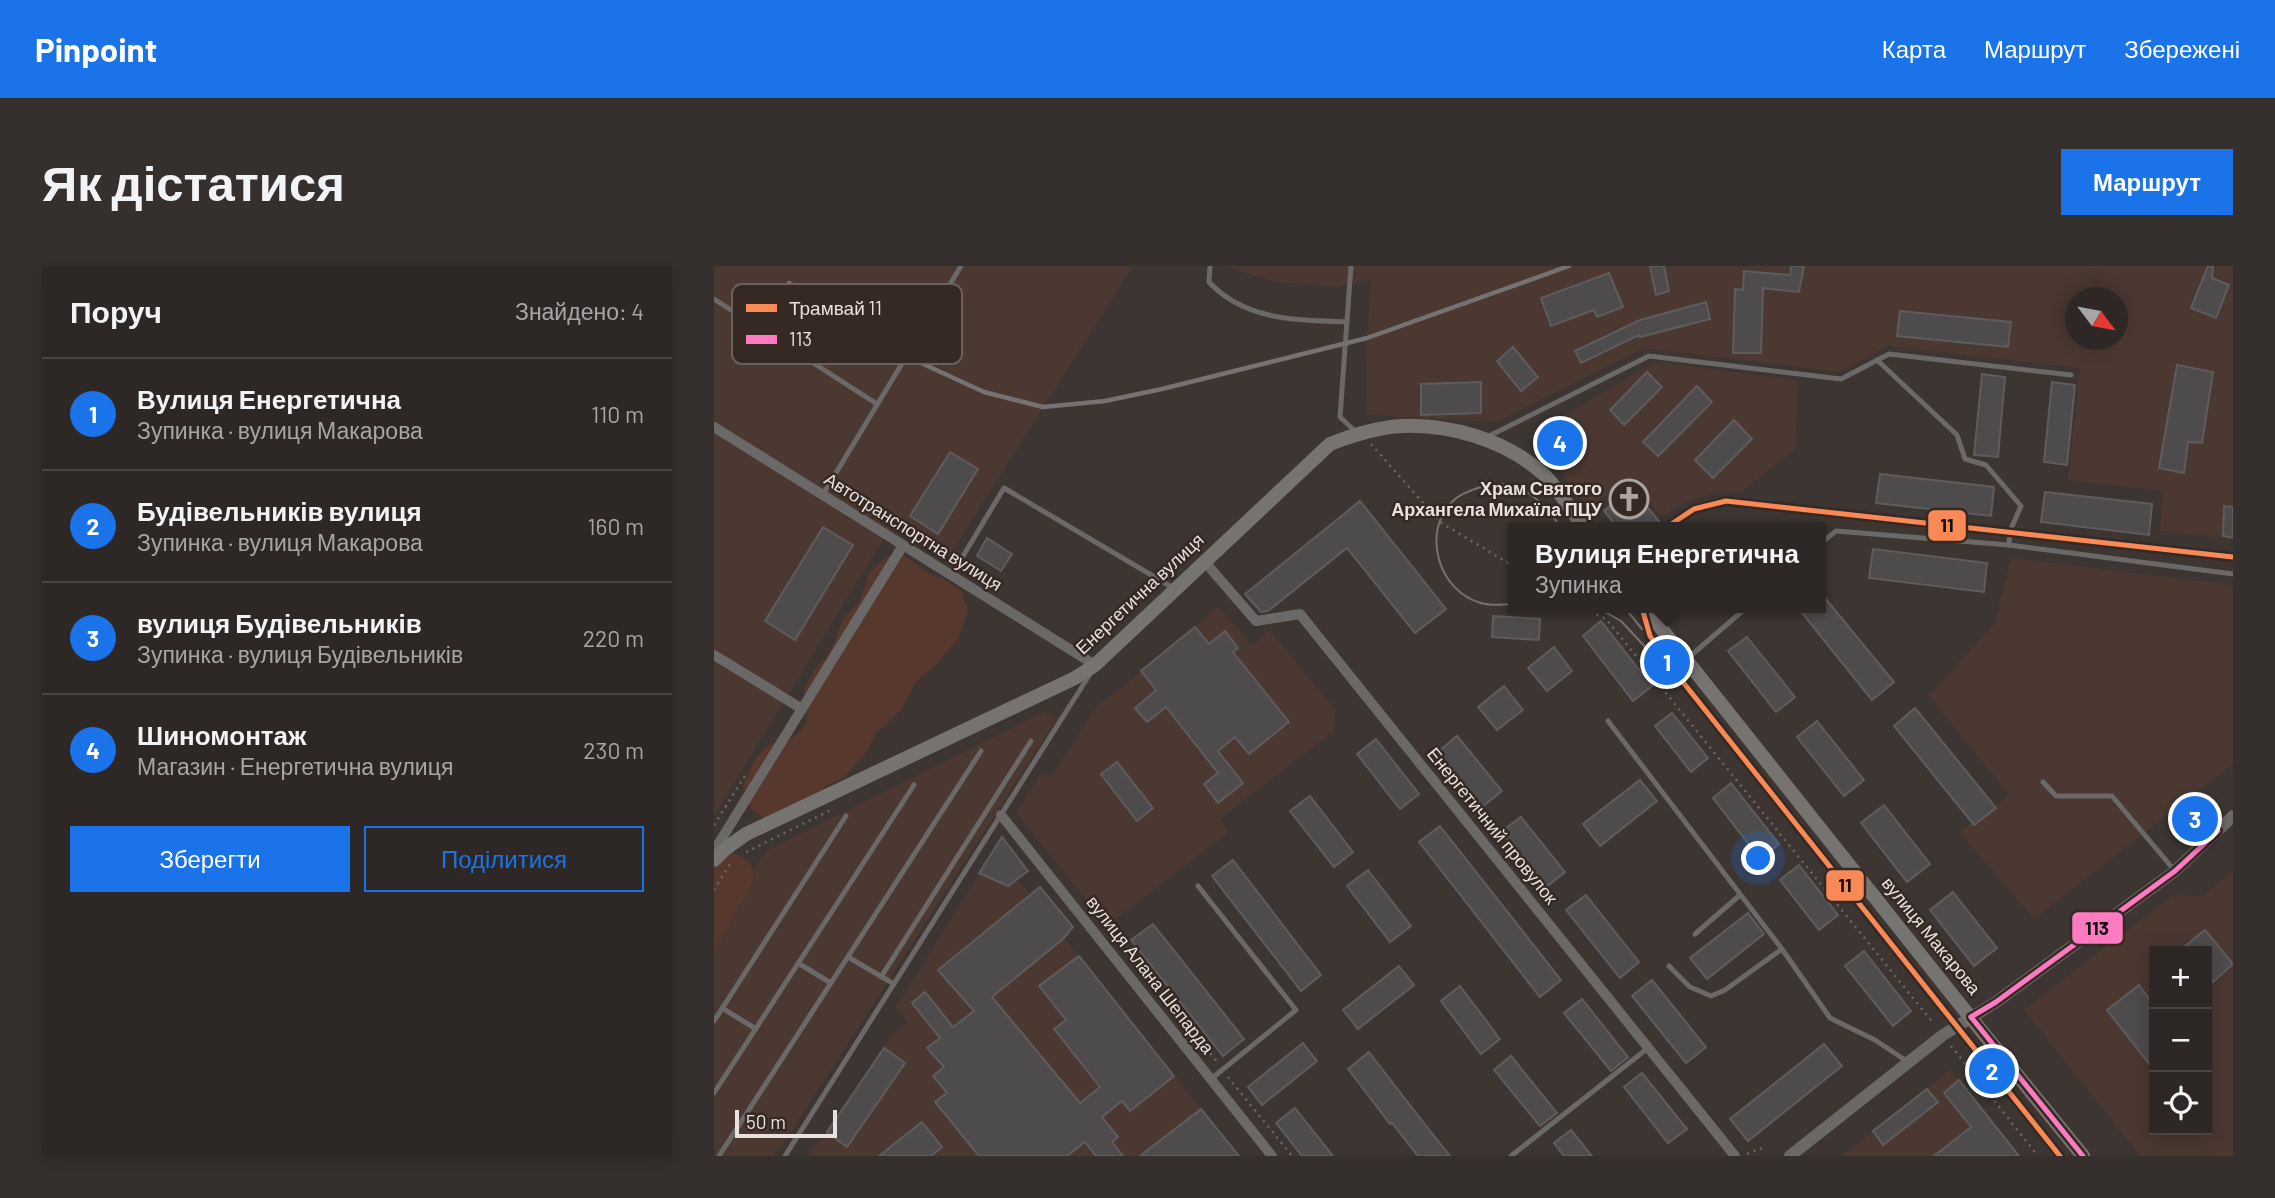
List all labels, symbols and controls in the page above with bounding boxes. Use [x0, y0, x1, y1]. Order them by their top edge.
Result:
text: Pinpoint [35, 29, 157, 69]
text: Карта [1882, 34, 1946, 63]
text: Маршрут [1984, 34, 2086, 63]
text: Збережені [2124, 34, 2240, 63]
button: Маршрут [2061, 149, 2233, 215]
text: Як дістатися [42, 152, 345, 211]
legend [732, 284, 962, 364]
north arrow [2065, 287, 2128, 350]
text: Поруч [70, 293, 162, 329]
text: Трамвай 11 [789, 296, 882, 319]
text: Знайдено: 4 [515, 297, 644, 325]
text: 113 [789, 327, 812, 350]
text: Вулиця Енергетична [137, 383, 401, 414]
text: 1 [89, 400, 97, 428]
text: 110 m [591, 400, 644, 428]
text: Зупинка · вулиця Макарова [137, 416, 423, 444]
pin: 4 [1537, 417, 1583, 469]
street label: Автотранспортна вулиця [821, 467, 1007, 595]
place label: Храм Святого Архангела Михаїла ПЦУ [1391, 477, 1603, 520]
church icon: Храм Святого Архангела Михаїла ПЦУ [1608, 478, 1650, 520]
text: Будівельників вулиця [137, 495, 422, 526]
line badge: 11 [1927, 509, 1967, 542]
text: 2 [87, 512, 99, 540]
text: 160 m [587, 512, 644, 540]
text: 11 [1940, 513, 1954, 536]
popup [1508, 522, 1826, 613]
text: Зупинка · вулиця Макарова [137, 528, 423, 556]
street label: Енергетична вулиця [1071, 528, 1208, 658]
text: Вулиця Енергетична [1535, 537, 1799, 568]
text: Зупинка [1535, 570, 1622, 598]
text: вулиця Будівельників [137, 607, 422, 638]
text: 3 [87, 624, 99, 652]
text: 220 m [583, 624, 644, 652]
pin: 1 [1644, 636, 1690, 688]
text: Зупинка · вулиця Будівельників [137, 640, 463, 668]
text: Шиномонтаж [137, 719, 306, 750]
text: 4 [86, 736, 100, 764]
text: 230 m [583, 736, 644, 764]
street label: Енергетичний провулок [1423, 743, 1563, 908]
text: Магазин · Енергетична вулиця [137, 752, 453, 780]
pin: 3 [2172, 793, 2218, 845]
button: Зберегти [70, 826, 350, 892]
button: Поділитися [364, 826, 644, 892]
your location [1741, 841, 1775, 875]
line badge: 11 [1825, 869, 1865, 902]
street label: вулиця Макарова [1878, 872, 1987, 999]
text: 11 [1838, 873, 1852, 896]
street label: вулиця Алана Шепарда [1082, 891, 1220, 1059]
line badge: 113 [2071, 911, 2124, 945]
text: 113 [2085, 916, 2109, 939]
map controls [2149, 946, 2212, 1135]
button: + [2149, 946, 2212, 1009]
button: − [2149, 1009, 2212, 1072]
pin: 2 [1969, 1045, 2015, 1097]
button: locate [2149, 1072, 2212, 1135]
scale bar [735, 1107, 836, 1139]
text: 50 m [746, 1110, 786, 1133]

